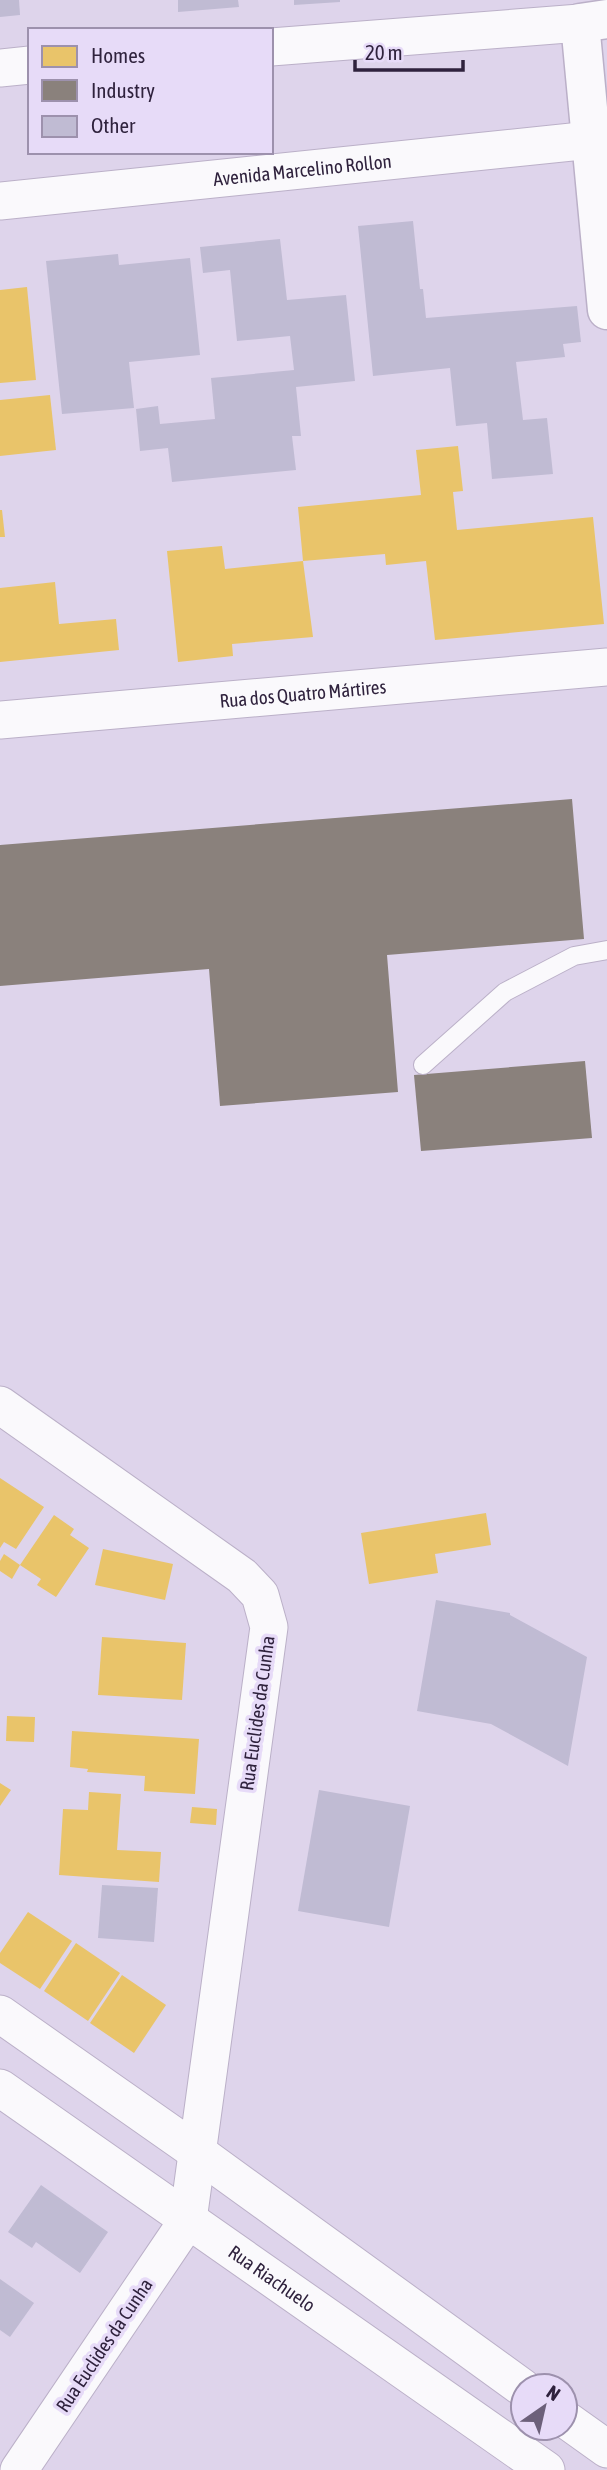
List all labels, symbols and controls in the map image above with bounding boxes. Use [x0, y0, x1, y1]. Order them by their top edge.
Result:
legend [28, 28, 273, 154]
scale bar [355, 28, 463, 72]
text: 20 m [365, 40, 403, 64]
text: Homes [91, 43, 145, 67]
text: Industry [91, 78, 155, 102]
text: Other [91, 113, 136, 137]
street label: Avenida Marcelino Rollon [212, 150, 393, 190]
street label: Rua dos Quatro Mártires [219, 675, 387, 712]
street label: Rua Euclides da Cunha [235, 1634, 279, 1792]
street label: Rua Riachuelo [224, 2240, 320, 2316]
street label: Rua Euclides da Cunha [51, 2274, 157, 2416]
north arrow [509, 2372, 579, 2442]
text: N [543, 2381, 564, 2405]

